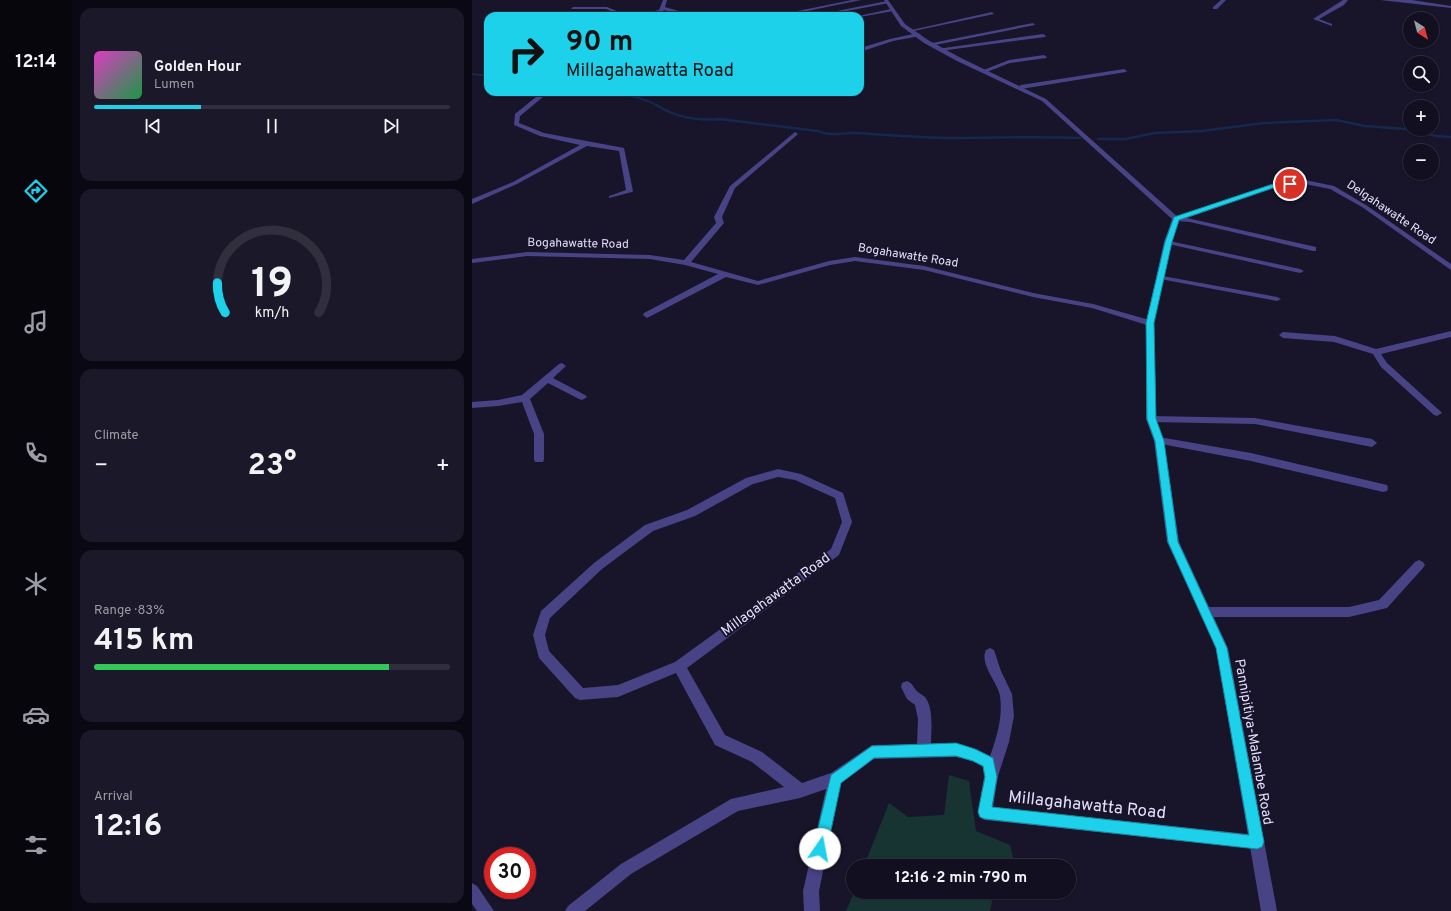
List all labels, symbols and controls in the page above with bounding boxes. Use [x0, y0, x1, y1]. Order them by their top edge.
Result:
north arrow [1403, 12, 1439, 48]
map controls [1403, 12, 1439, 180]
text: 90 m [566, 25, 633, 61]
icon: right [500, 28, 552, 80]
text: 12:14 [15, 51, 57, 74]
button: search [1403, 56, 1439, 92]
text: Golden Hour [154, 58, 241, 77]
text: Millagahawatta Road [566, 60, 734, 83]
text: Lumen [154, 77, 194, 93]
button: + [1403, 100, 1439, 136]
icon: previous [142, 115, 164, 137]
icon: pause [261, 115, 283, 137]
icon: next [380, 115, 402, 137]
button: − [1403, 144, 1439, 180]
pin [1273, 167, 1307, 201]
icon: arrive [1279, 173, 1301, 195]
icon: directions [22, 177, 50, 205]
street label: Delgahawatte Road [1343, 177, 1439, 249]
street label: Bogahawatte Road [527, 235, 629, 253]
street label: Bogahawatte Road [857, 240, 959, 272]
text: 19 [251, 259, 293, 312]
text: km/h [255, 303, 289, 321]
icon: music [22, 308, 50, 336]
text: Climate [94, 428, 139, 444]
icon: phone [22, 439, 50, 467]
text: 23° [248, 448, 296, 485]
text: − [94, 453, 108, 480]
text: + [436, 453, 450, 480]
street label: Millagahawatta Road [718, 550, 834, 640]
icon: climate [22, 570, 50, 598]
text: Range · 83% [94, 603, 164, 619]
text: 415 km [94, 623, 194, 660]
street label: Pannipitiya-Malambe Road [1230, 658, 1276, 826]
icon: car [22, 701, 50, 729]
street label: Millagahawatta Road [1007, 787, 1167, 825]
text: Arrival [94, 789, 133, 805]
text: 12:16 [94, 809, 162, 846]
position arrow [799, 828, 841, 870]
icon: filters [22, 831, 50, 859]
speed limit sign: 30 [484, 847, 536, 899]
text: 12:16 · 2 min · 790 m [895, 869, 1027, 888]

